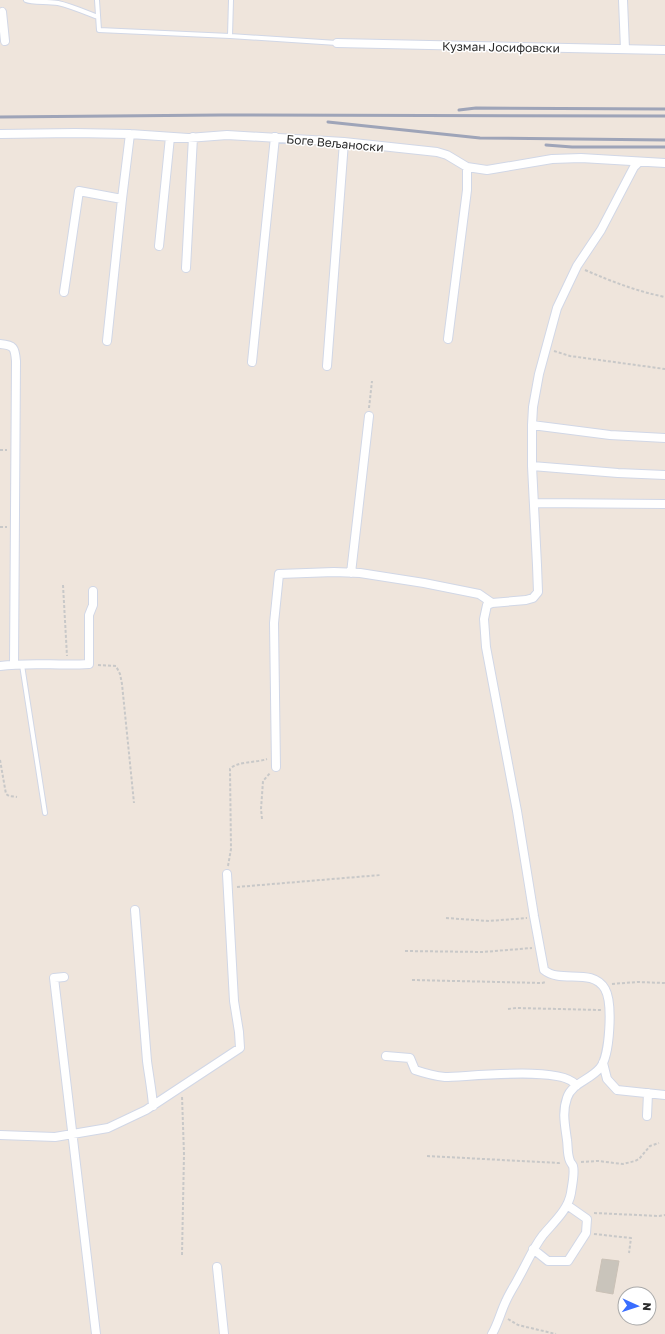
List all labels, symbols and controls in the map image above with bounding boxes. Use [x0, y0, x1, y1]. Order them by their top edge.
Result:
street label: Кузман Јосифовски [442, 38, 560, 56]
street label: Боге Вељаноски [286, 131, 384, 155]
north arrow [617, 1286, 657, 1326]
text: N [641, 1302, 654, 1311]

